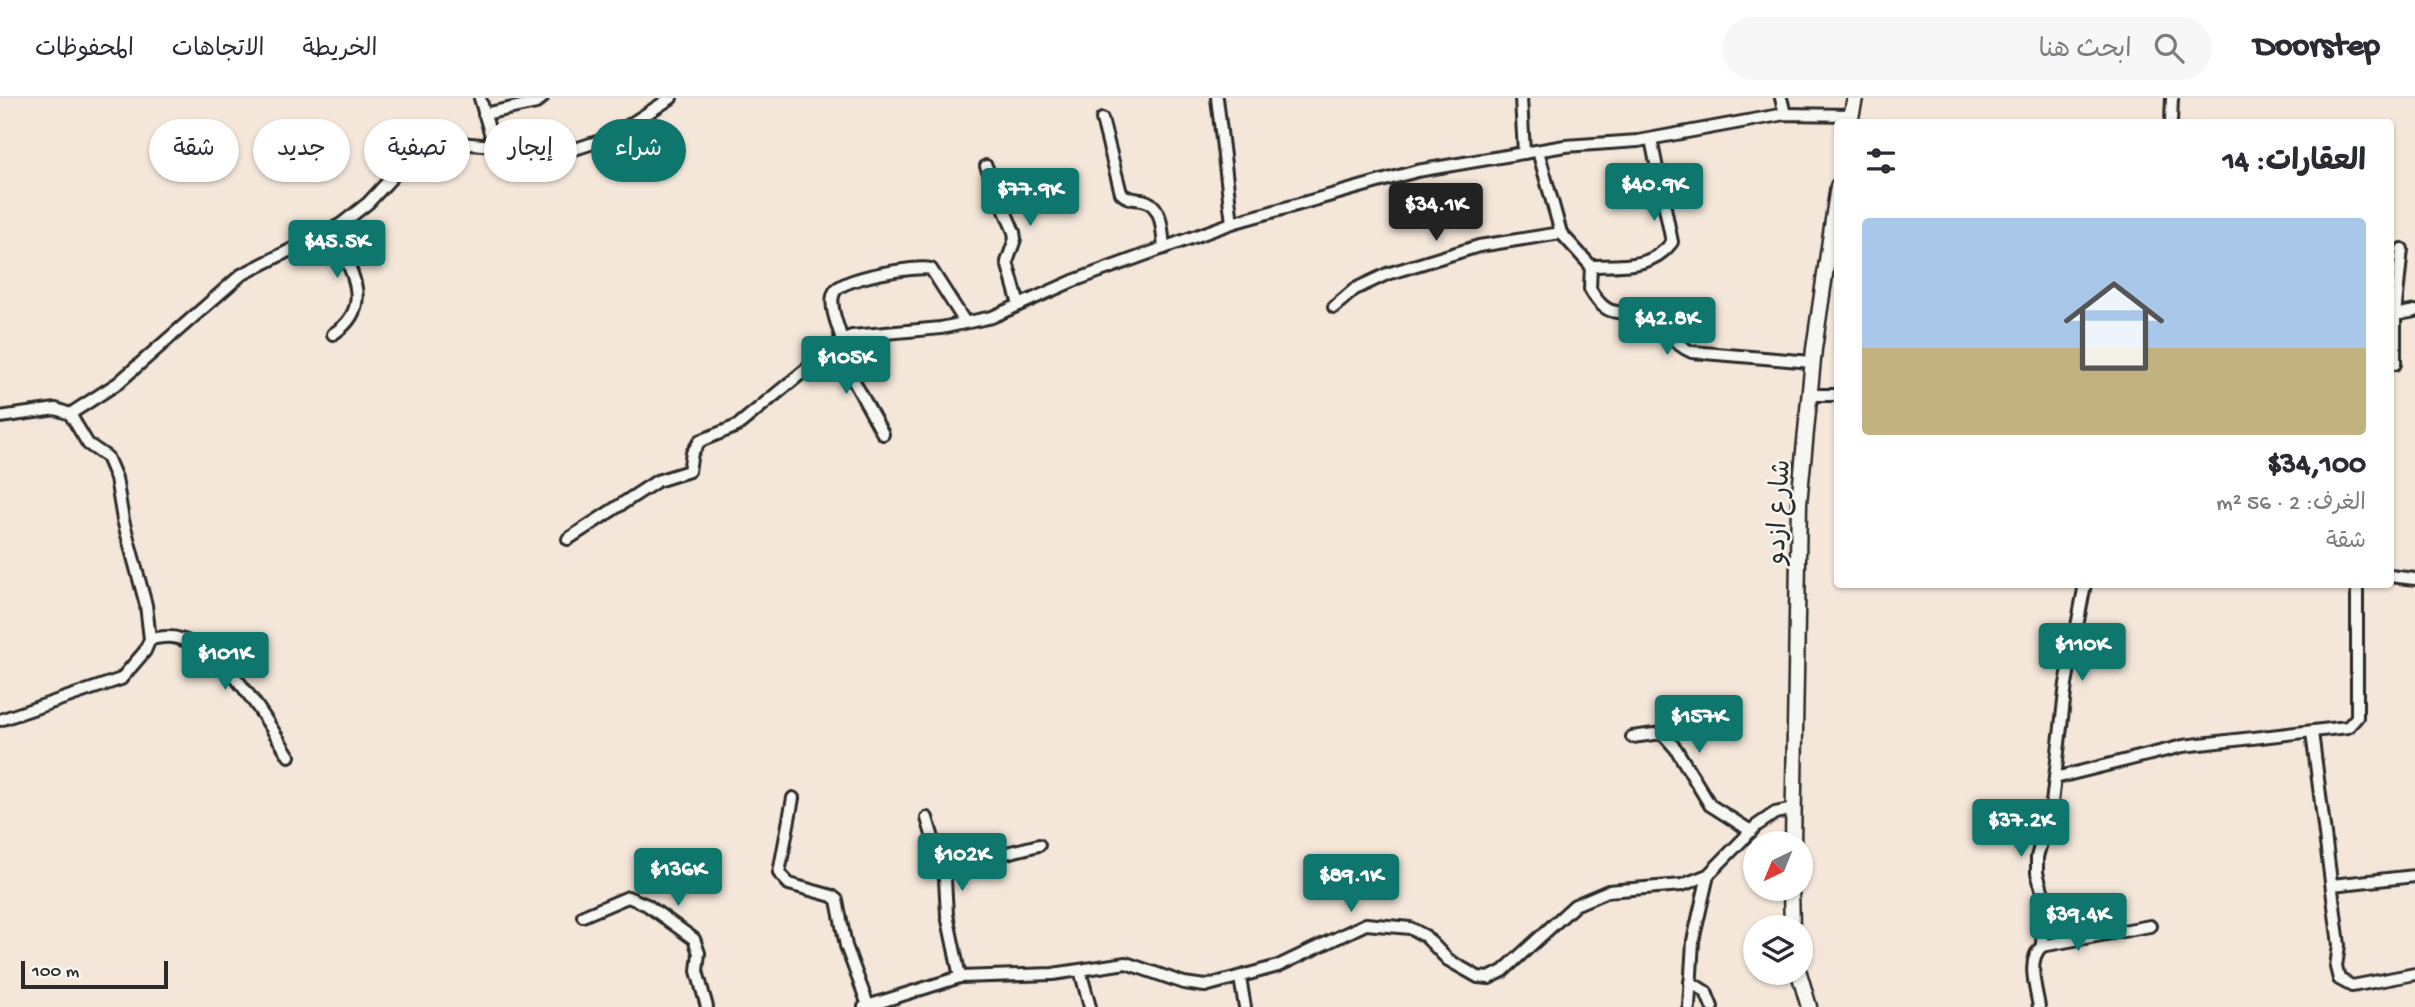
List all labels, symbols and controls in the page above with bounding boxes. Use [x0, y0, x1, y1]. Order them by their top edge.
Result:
search box [1722, 17, 2212, 80]
icon: search [2150, 29, 2188, 67]
text: Doorstep [2254, 29, 2380, 67]
text: المحفوظات [35, 36, 134, 65]
text: الاتجاهات [172, 36, 265, 65]
text: الخريطة [303, 36, 377, 65]
text: ابحث هنا [2039, 36, 2132, 67]
chip: شقة [149, 119, 239, 182]
chip: جديد [253, 119, 350, 182]
chip: تصفية [364, 119, 470, 182]
chip: إيجار [484, 119, 577, 182]
chip: شراء [591, 119, 686, 182]
icon: filters [1862, 142, 1900, 180]
text: العقارات: 14 [2223, 146, 2366, 181]
pin: $40.9K [1597, 164, 1711, 223]
pin: $77.9K [973, 169, 1087, 228]
text: $40.9K [1621, 172, 1687, 199]
text: $77.9K [997, 177, 1063, 204]
pin: $34.1K [1379, 184, 1493, 243]
text: $34.1K [1405, 192, 1467, 219]
pin: $45.5K [280, 220, 394, 280]
text: $45.5K [304, 229, 370, 256]
icon: home [2051, 263, 2177, 389]
pin: $42.8K [1610, 298, 1724, 357]
text: $42.8K [1635, 306, 1699, 333]
pin: $105K [797, 336, 895, 396]
text: $105K [817, 345, 875, 372]
text: $34,100 [2267, 449, 2366, 484]
street label: شارع ازدو [1763, 459, 1800, 567]
text: الغرف: 2 · 56 m² [2216, 491, 2366, 518]
text: شقة [2326, 529, 2366, 556]
pin: $110K [2033, 624, 2131, 683]
pin: $101K [176, 632, 274, 692]
text: $110K [2055, 632, 2109, 659]
text: $101K [198, 641, 252, 668]
pin: $157K [1650, 696, 1748, 755]
text: $157K [1671, 704, 1727, 731]
pin: $37.2K [1964, 800, 2078, 859]
text: $37.2K [1988, 808, 2054, 835]
north arrow [1743, 831, 1813, 901]
map controls [1743, 831, 1813, 985]
pin: $102K [913, 834, 1011, 893]
text: $102K [934, 842, 990, 869]
pin: $136K [629, 848, 727, 908]
pin: $89.1K [1294, 854, 1408, 914]
text: $136K [650, 857, 706, 884]
text: $89.1K [1319, 863, 1383, 890]
pin: $39.4K [2021, 894, 2135, 953]
text: $39.4K [2046, 902, 2110, 929]
button: layers [1743, 915, 1813, 985]
scale bar [21, 958, 168, 990]
text: 100 m [32, 961, 79, 984]

